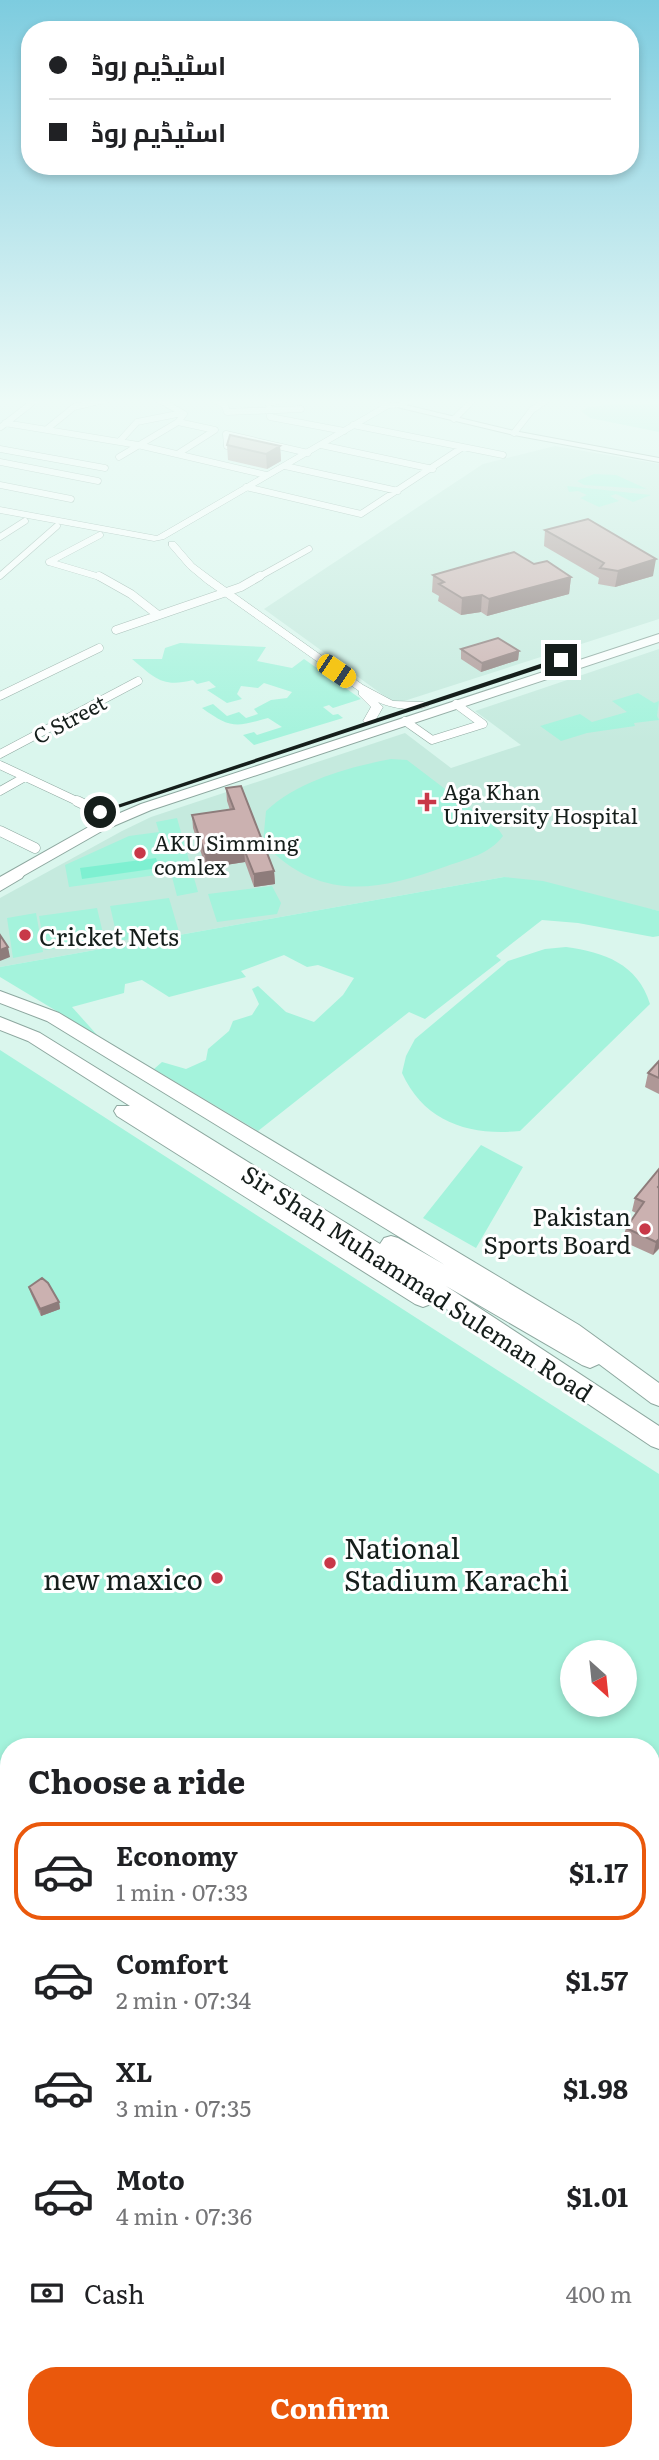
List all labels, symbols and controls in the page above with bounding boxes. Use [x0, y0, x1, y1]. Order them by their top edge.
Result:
text: اسٹیڈیم روڈ [91, 44, 226, 83]
text: اسٹیڈیم روڈ [91, 111, 226, 150]
route end [545, 644, 577, 676]
car [313, 651, 360, 691]
street label: C Street [27, 686, 112, 750]
place label: Aga Khan University Hospital [443, 775, 638, 830]
marker: Aga Khan University Hospital [417, 792, 437, 812]
route start [84, 796, 116, 828]
place label: AKU Simming comlex [154, 826, 299, 881]
marker: AKU Simming comlex [132, 845, 148, 861]
place label: Cricket Nets [39, 918, 179, 953]
marker: Cricket Nets [17, 927, 33, 943]
street label: Sir Shah Muhammad Suleman Road [236, 1155, 600, 1409]
place label: Pakistan Sports Board [483, 1198, 631, 1261]
marker: Pakistan Sports Board [637, 1221, 653, 1237]
place label: National Stadium Karachi [344, 1526, 569, 1600]
marker: National Stadium Karachi [322, 1555, 338, 1571]
place label: new maxico [43, 1557, 203, 1599]
marker: new maxico [209, 1570, 225, 1586]
north arrow [560, 1640, 637, 1717]
map controls [560, 1640, 637, 1717]
text: Choose a ride [28, 1756, 245, 1804]
text: Economy [116, 1835, 238, 1874]
icon: car [32, 1840, 95, 1903]
text: $1.17 [569, 1852, 628, 1891]
text: 1 min · 07:33 [116, 1874, 248, 1908]
text: Comfort [116, 1943, 228, 1982]
icon: car [32, 1948, 95, 2011]
text: $1.57 [565, 1960, 628, 1999]
text: 2 min · 07:34 [116, 1982, 251, 2016]
text: XL [116, 2051, 153, 2090]
icon: car [32, 2056, 95, 2119]
text: $1.98 [563, 2068, 628, 2107]
text: 3 min · 07:35 [116, 2090, 251, 2124]
text: Moto [116, 2159, 185, 2198]
icon: car [32, 2164, 95, 2227]
text: $1.01 [566, 2176, 628, 2215]
text: 4 min · 07:36 [116, 2198, 252, 2232]
text: Cash [84, 2273, 145, 2312]
icon: cash [28, 2274, 66, 2312]
text: 400 m [566, 2276, 632, 2310]
button: Confirm [28, 2367, 632, 2447]

